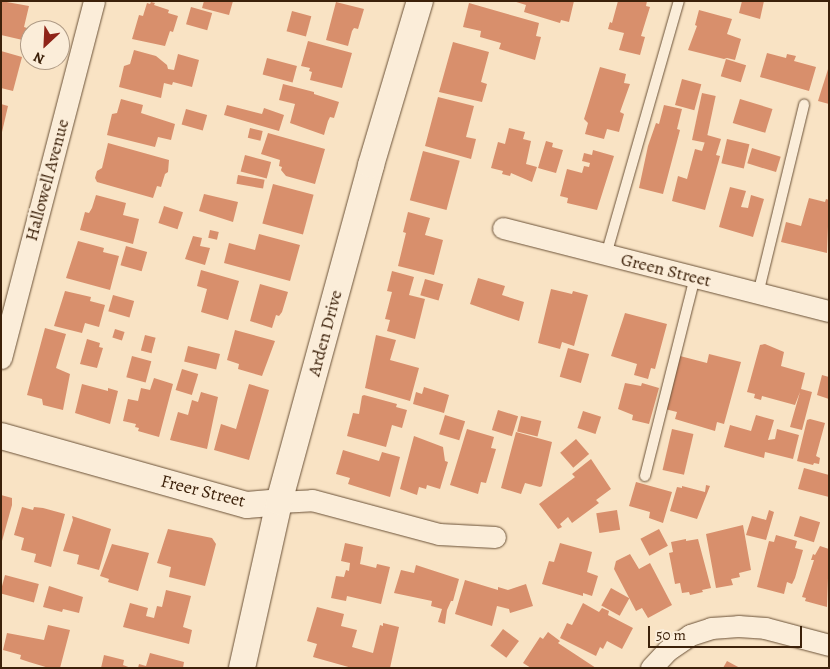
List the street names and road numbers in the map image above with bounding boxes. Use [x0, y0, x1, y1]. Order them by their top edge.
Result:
street label: Hallowell Avenue [20, 117, 74, 243]
street label: Green Street [619, 248, 713, 292]
street label: Arden Drive [303, 287, 347, 379]
street label: Freer Street [158, 470, 248, 512]

